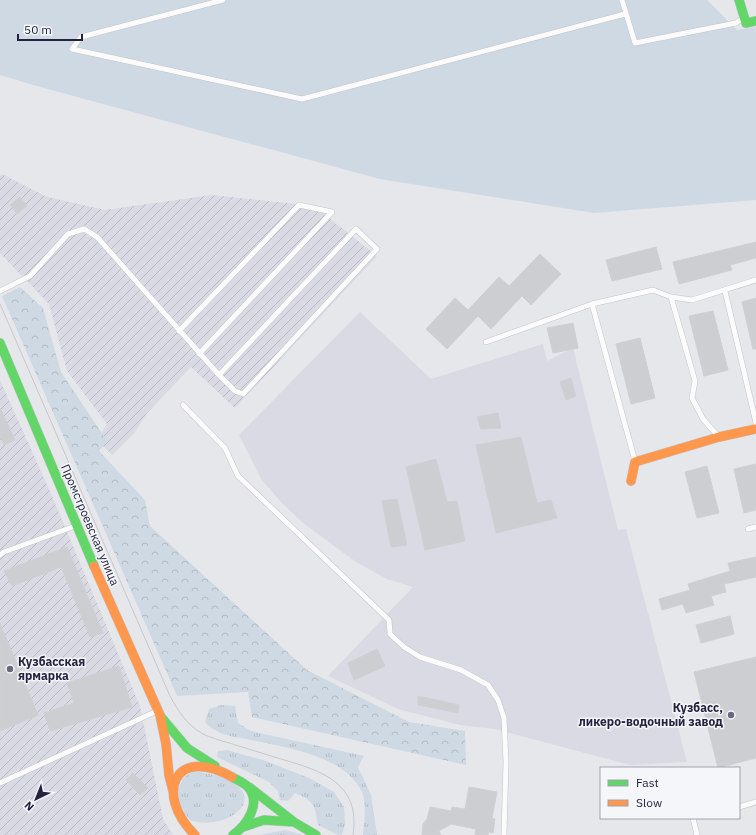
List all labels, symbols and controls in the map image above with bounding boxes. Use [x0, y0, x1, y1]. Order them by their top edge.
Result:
scale bar [18, 16, 82, 42]
text: 50 m [24, 22, 52, 37]
street label: Промстроевская улица [58, 462, 123, 588]
place label: Кузбасская ярмарка [18, 654, 85, 683]
marker: Кузбасская ярмарка [5, 664, 15, 674]
place label: Кузбасс, ликеро-водочный завод [579, 700, 723, 729]
marker: Кузбасс, ликеро-водочный завод [726, 710, 736, 720]
legend [600, 767, 740, 819]
text: Fast [636, 775, 659, 790]
north arrow [16, 779, 56, 819]
text: Slow [636, 795, 662, 810]
text: N [21, 798, 37, 814]

